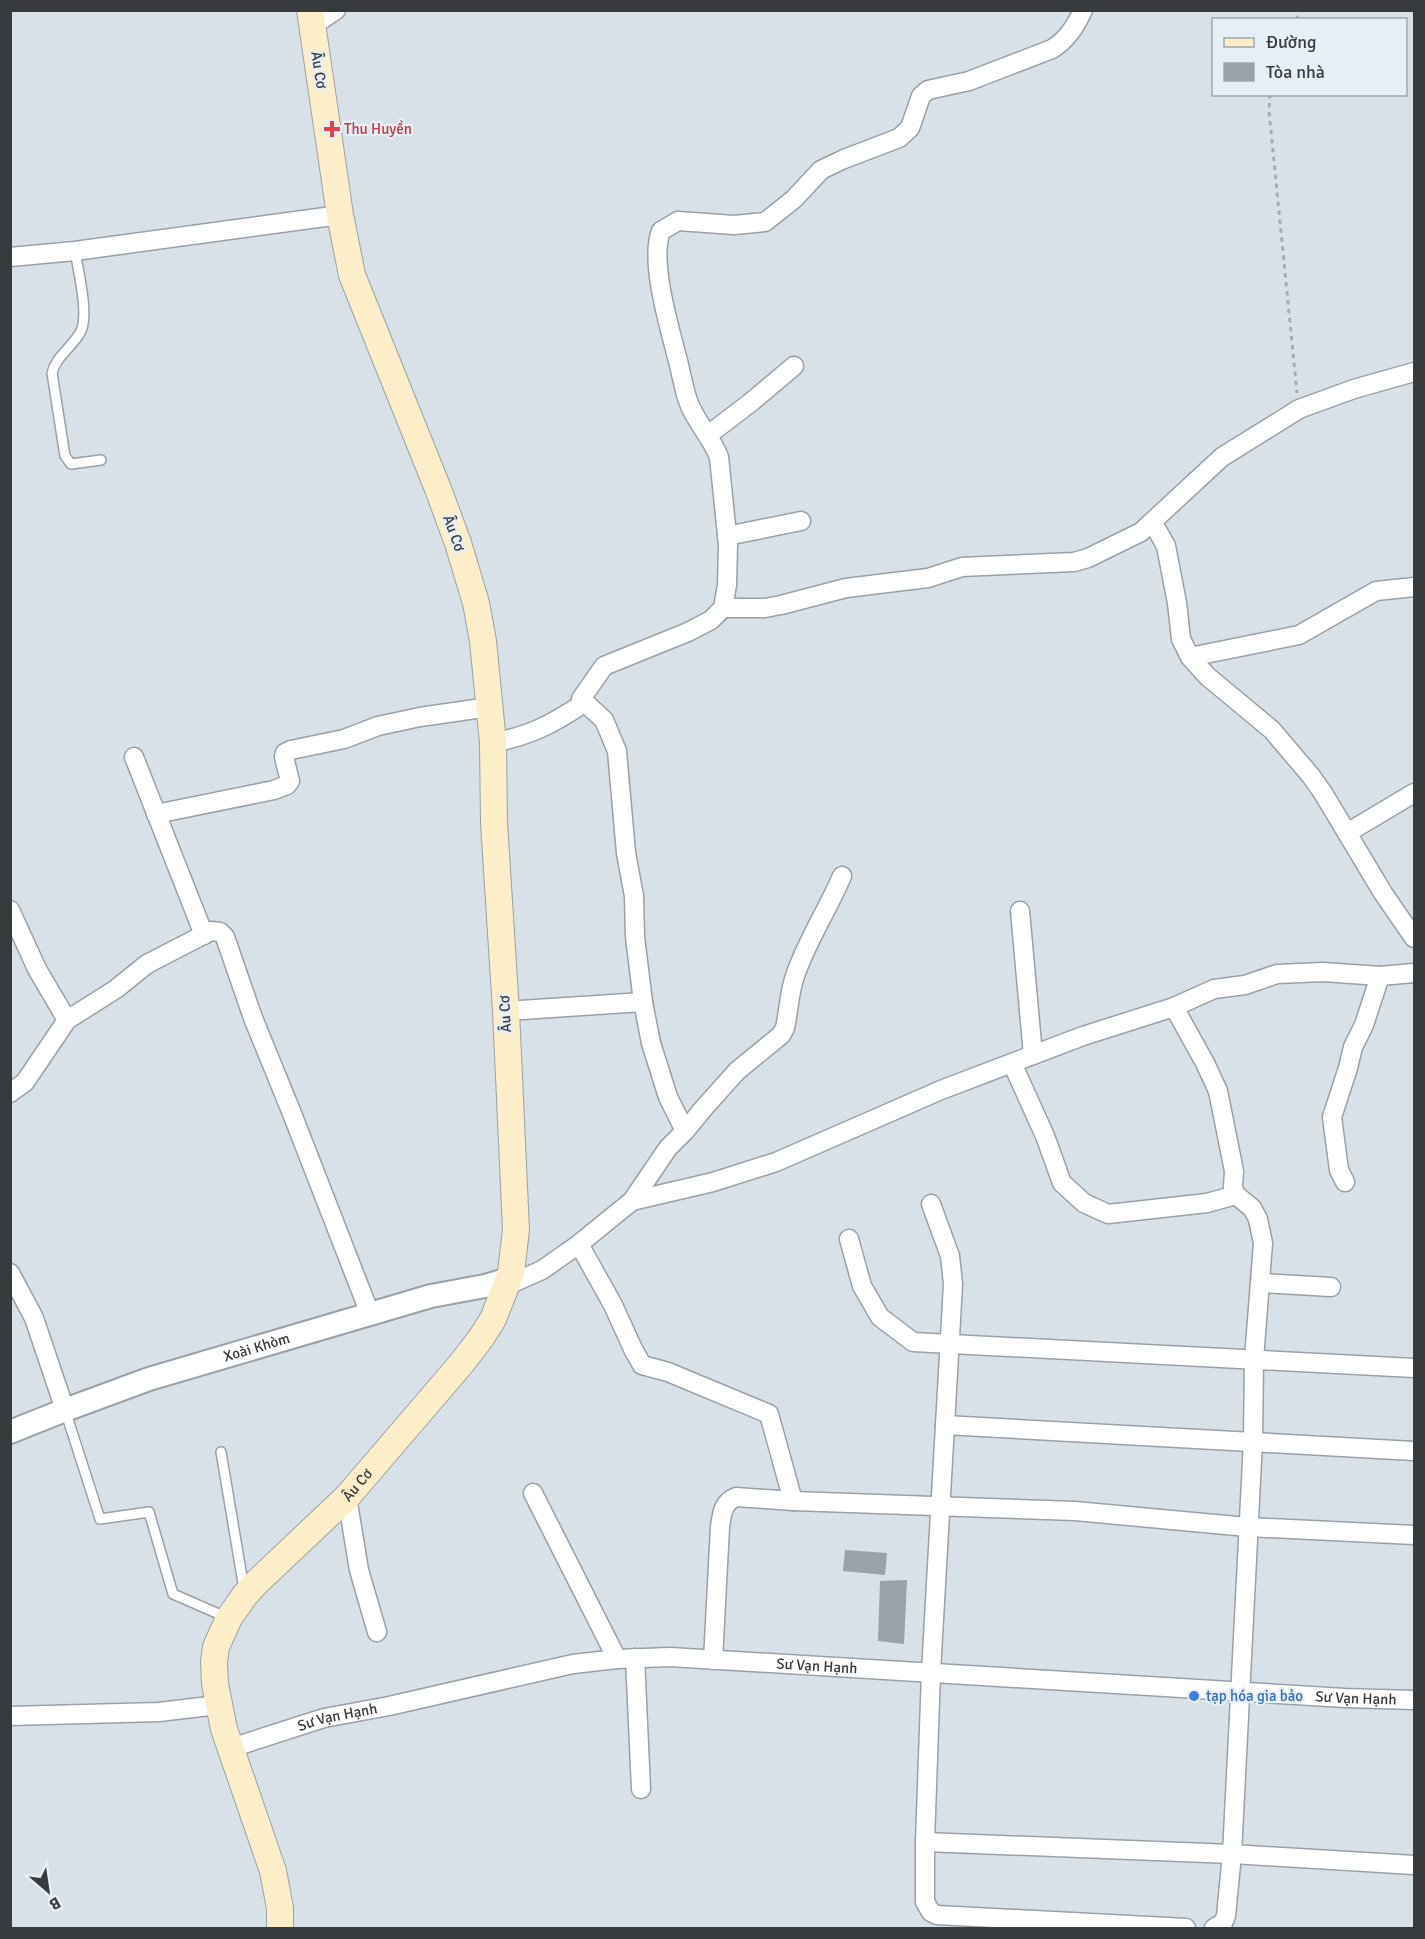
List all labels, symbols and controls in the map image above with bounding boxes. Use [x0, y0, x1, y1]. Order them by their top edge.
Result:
legend [1212, 18, 1407, 96]
text: Đường [1266, 31, 1317, 53]
street label: Âu Cơ [307, 50, 331, 90]
text: Tòa nhà [1266, 61, 1325, 83]
place label: Thu Huyền [344, 120, 412, 138]
marker: Thu Huyền [325, 122, 339, 136]
street label: Âu Cơ [439, 512, 469, 554]
street label: Âu Cơ [495, 995, 515, 1033]
street label: Xoài Khòm [221, 1329, 292, 1366]
street label: Âu Cơ [338, 1465, 376, 1505]
street label: Sư Vạn Hạnh [776, 1654, 858, 1677]
place label: tạp hóa gia bảo [1206, 1687, 1303, 1705]
street label: Sư Vạn Hạnh [1315, 1687, 1397, 1708]
marker: tạp hóa gia bảo [1187, 1689, 1201, 1703]
street label: Sư Vạn Hạnh [295, 1699, 379, 1735]
north arrow [18, 1861, 78, 1921]
text: B [45, 1892, 64, 1914]

